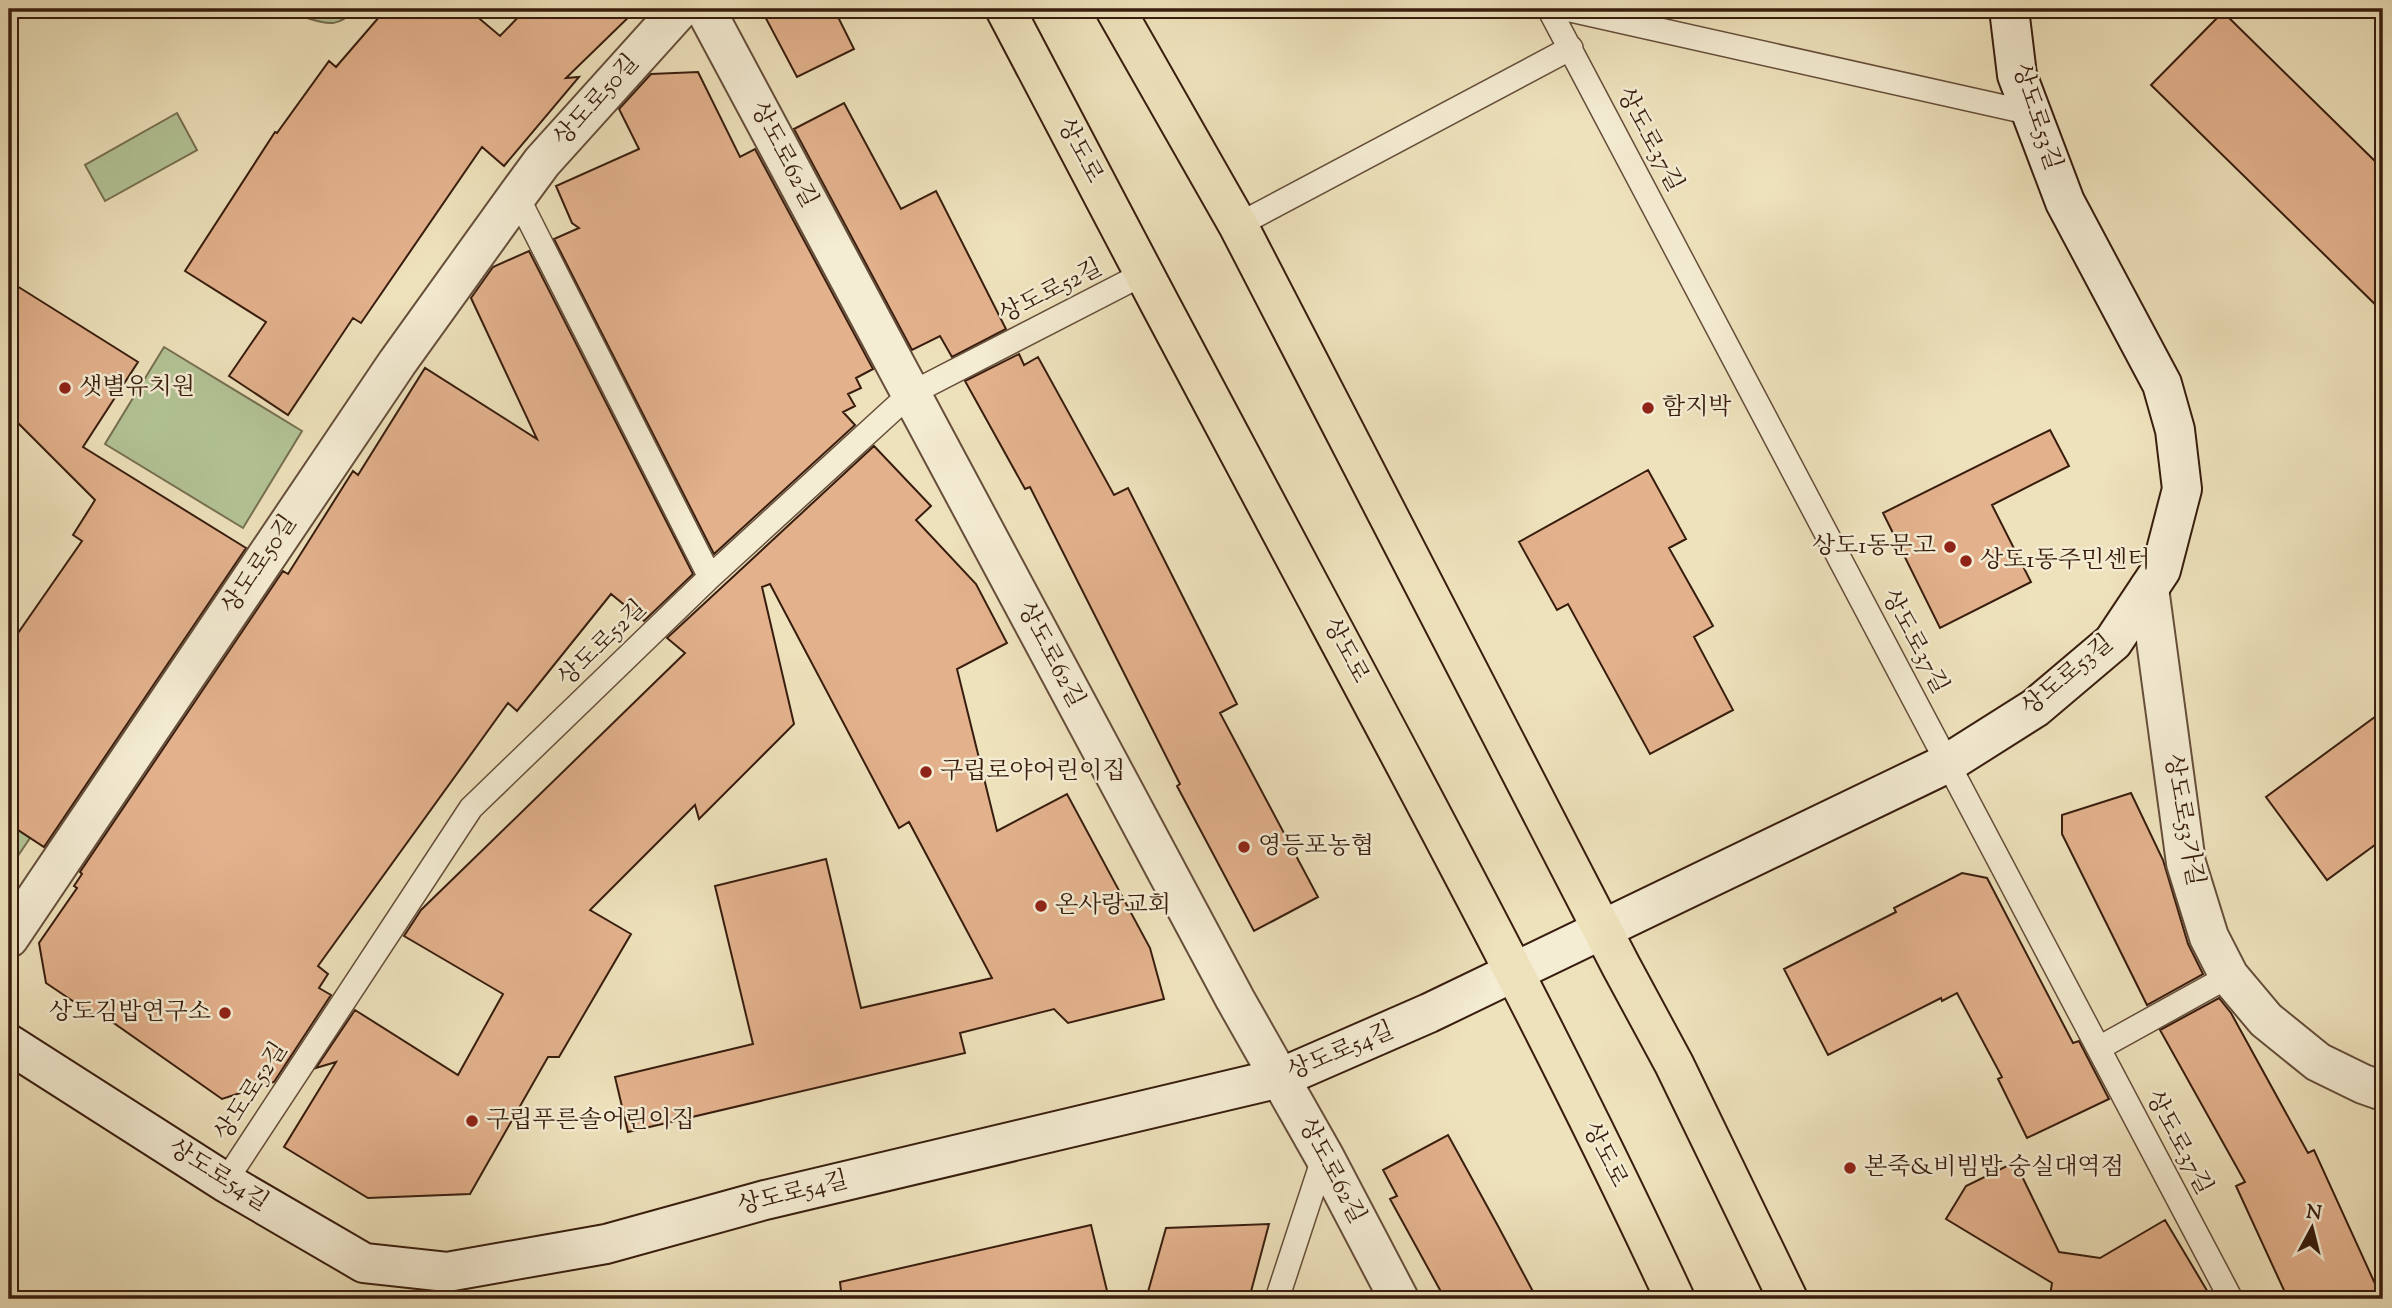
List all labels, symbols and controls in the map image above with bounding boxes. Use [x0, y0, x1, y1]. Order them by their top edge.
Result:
street label: 상도로50길 [546, 47, 648, 155]
street label: 상도로53길 [2003, 59, 2069, 175]
street label: 상도로37길 [1607, 81, 1691, 199]
street label: 상도로62길 [741, 96, 825, 214]
street label: 상도로 [1048, 112, 1110, 190]
street label: 상도로52길 [993, 251, 1109, 333]
place label: 샛별유치원 [79, 371, 195, 405]
marker: 샛별유치원 [57, 380, 73, 396]
place label: 함지박 [1662, 391, 1732, 425]
marker: 함지박 [1640, 400, 1656, 416]
street label: 상도로50길 [214, 508, 306, 622]
place label: 상도1동문고 [1812, 530, 1936, 564]
marker: 상도1동문고 [1942, 539, 1958, 555]
place label: 상도1동주민센터 [1980, 544, 2150, 578]
marker: 상도1동주민센터 [1958, 553, 1974, 569]
street label: 상도로37길 [1872, 583, 1956, 701]
street label: 상도로52길 [551, 593, 655, 695]
street label: 상도로62길 [1008, 596, 1092, 714]
street label: 상도로 [1314, 612, 1376, 690]
street label: 상도로53길 [2015, 627, 2121, 725]
street label: 상도로53가길 [2155, 751, 2211, 889]
place label: 구립로야어린이집 [940, 755, 1125, 789]
marker: 구립로야어린이집 [918, 764, 934, 780]
place label: 영등포농협 [1258, 830, 1374, 864]
marker: 영등포농협 [1236, 839, 1252, 855]
place label: 온사랑교회 [1055, 889, 1171, 923]
marker: 온사랑교회 [1033, 898, 1049, 914]
place label: 상도김밥연구소 [49, 996, 211, 1030]
marker: 상도김밥연구소 [217, 1005, 233, 1021]
street label: 상도로54길 [1282, 1014, 1400, 1090]
street label: 상도로52길 [207, 1036, 297, 1148]
street label: 상도로37길 [2136, 1084, 2220, 1202]
place label: 구립푸른솔어린이집 [486, 1104, 695, 1138]
street label: 상도로62길 [1289, 1112, 1373, 1230]
marker: 구립푸른솔어린이집 [464, 1113, 480, 1129]
street label: 상도로 [1573, 1116, 1635, 1194]
street label: 상도로54길 [161, 1132, 275, 1220]
place label: 본죽&비빔밥 숭실대역점 [1864, 1151, 2124, 1185]
marker: 본죽&비빔밥 숭실대역점 [1842, 1160, 1858, 1176]
street label: 상도로54길 [734, 1164, 852, 1224]
north arrow [2276, 1192, 2346, 1262]
text: N [2305, 1199, 2323, 1228]

